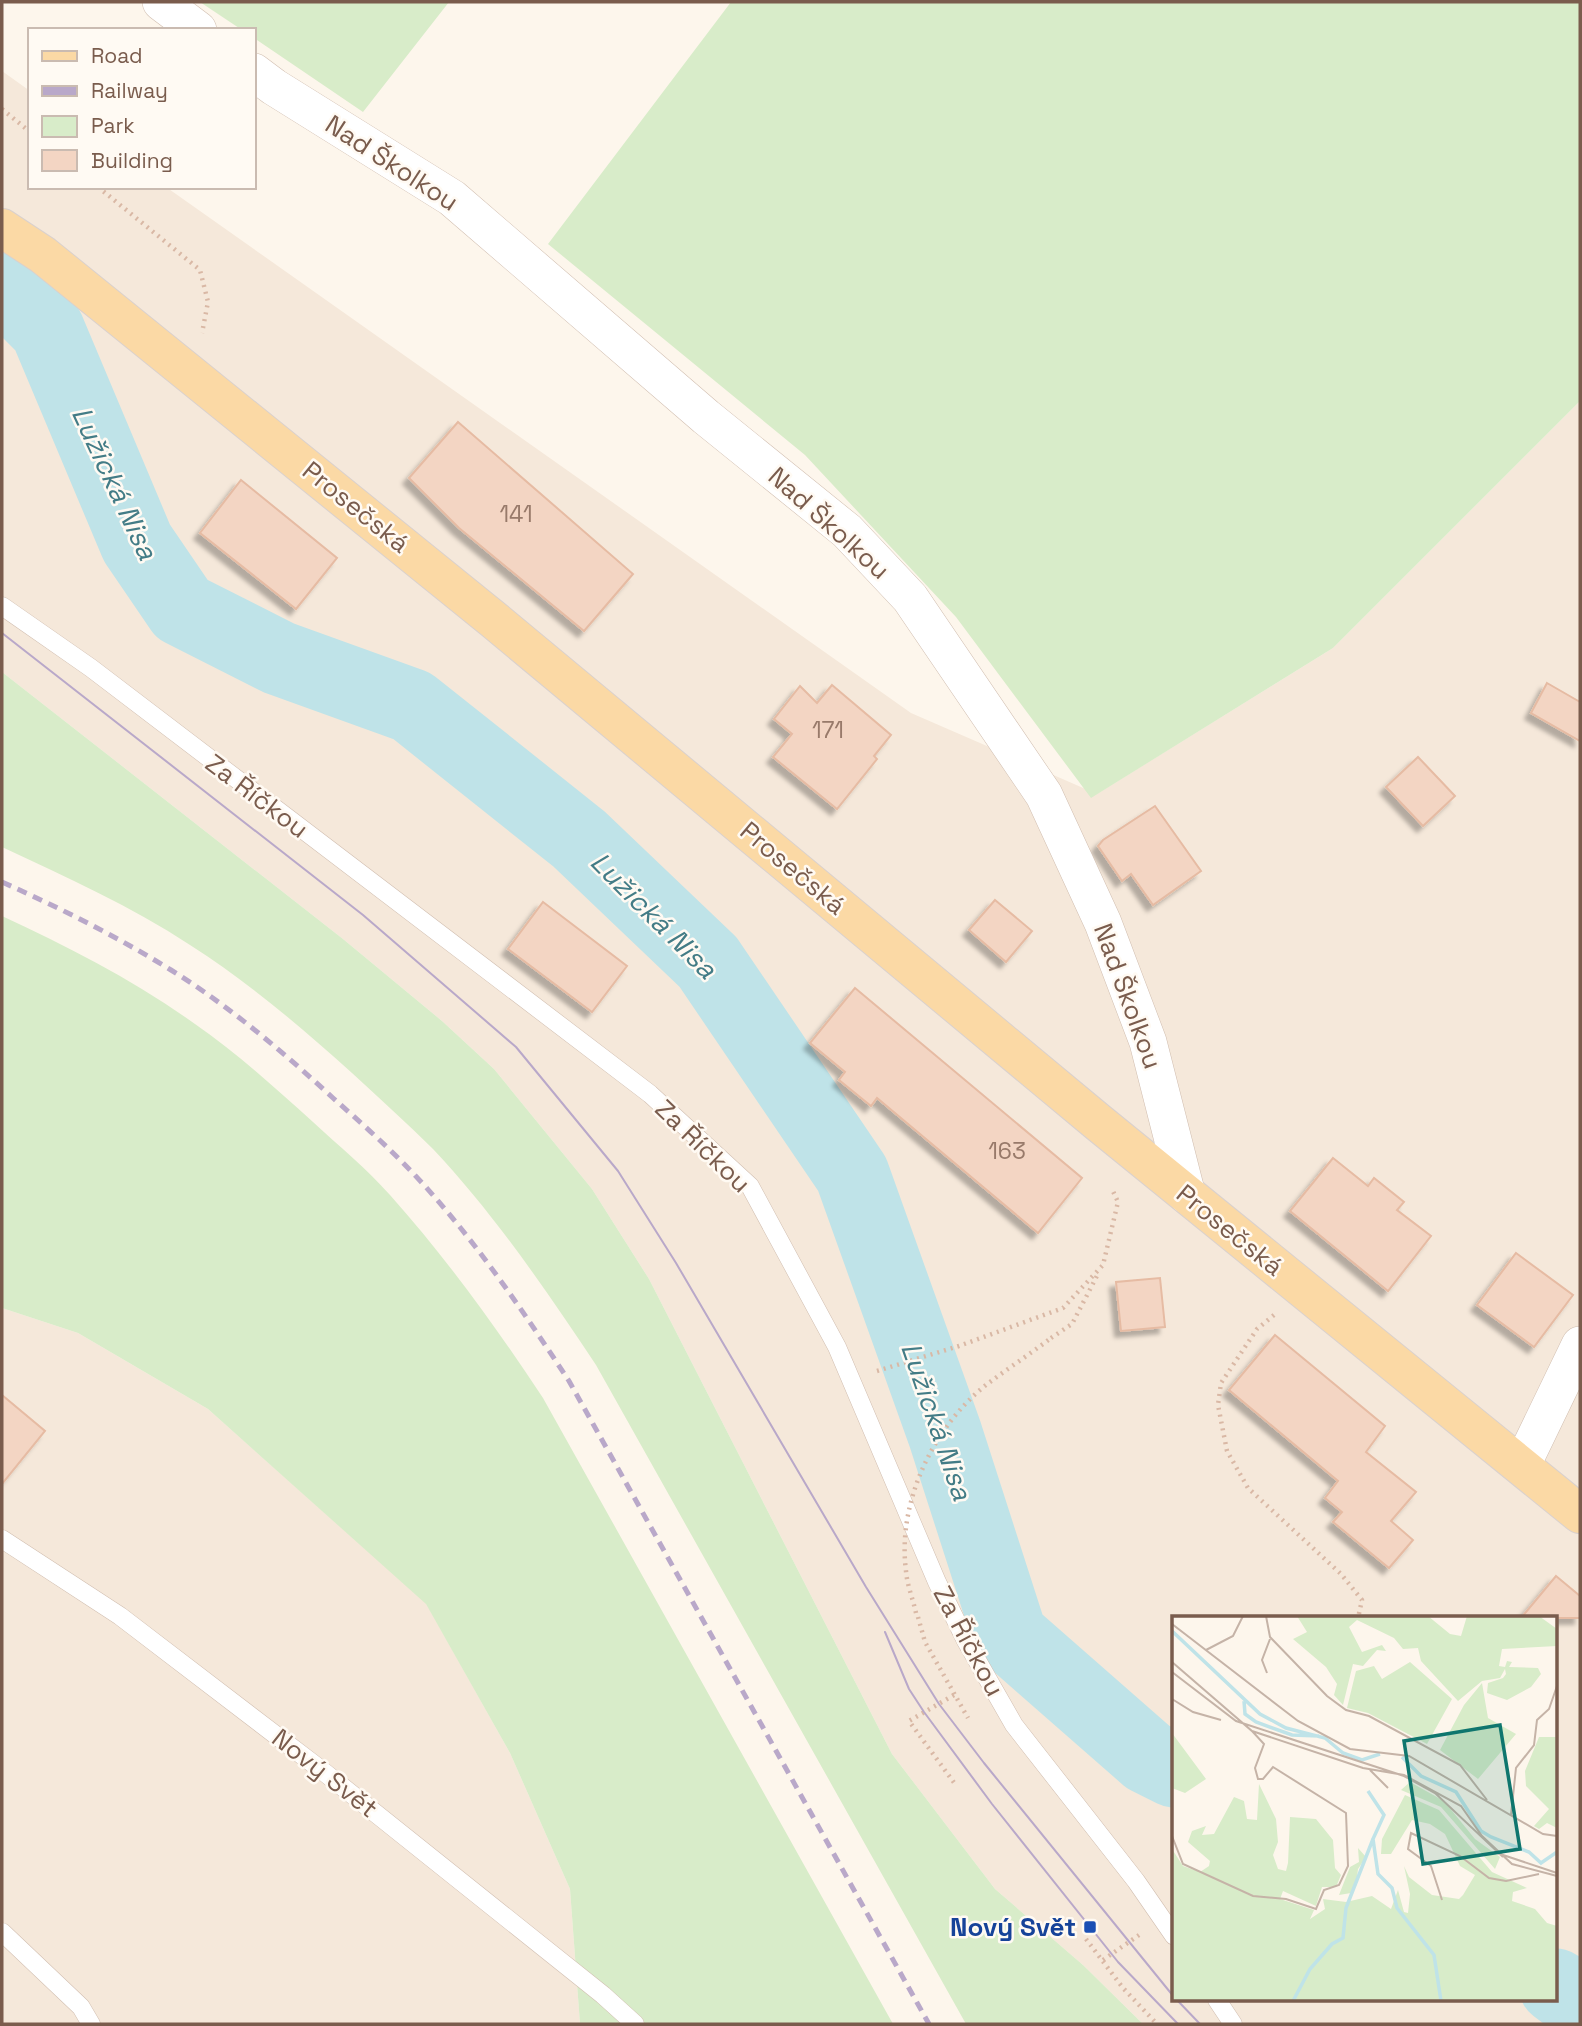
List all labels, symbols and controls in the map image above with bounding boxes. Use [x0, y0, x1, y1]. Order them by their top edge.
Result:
legend [28, 28, 256, 189]
text: Road [91, 42, 143, 69]
text: Railway [91, 77, 168, 104]
street label: Nad Školkou [319, 107, 465, 219]
text: Park [91, 112, 135, 139]
text: Building [91, 147, 173, 174]
water label: Lužická Nisa [64, 401, 167, 566]
street label: Prosečská [296, 454, 416, 561]
street label: Nad Školkou [761, 459, 897, 587]
house number: 141 [499, 499, 533, 529]
house number: 171 [812, 715, 844, 745]
street label: Za Říčkou [199, 746, 315, 846]
street label: Prosečská [733, 814, 853, 922]
water label: Lužická Nisa [583, 844, 726, 987]
street label: Nad Školkou [1086, 919, 1170, 1073]
street label: Za Říčkou [648, 1092, 758, 1200]
house number: 163 [988, 1136, 1026, 1166]
street label: Prosečská [1170, 1177, 1290, 1284]
water label: Lužická Nisa [893, 1337, 981, 1506]
street label: Za Říčkou [926, 1580, 1012, 1702]
inset map [1172, 1616, 1558, 2002]
street label: Nový Svět [265, 1721, 385, 1825]
place label: Nový Svět [950, 1910, 1076, 1944]
marker: Nový Svět [1082, 1919, 1098, 1935]

